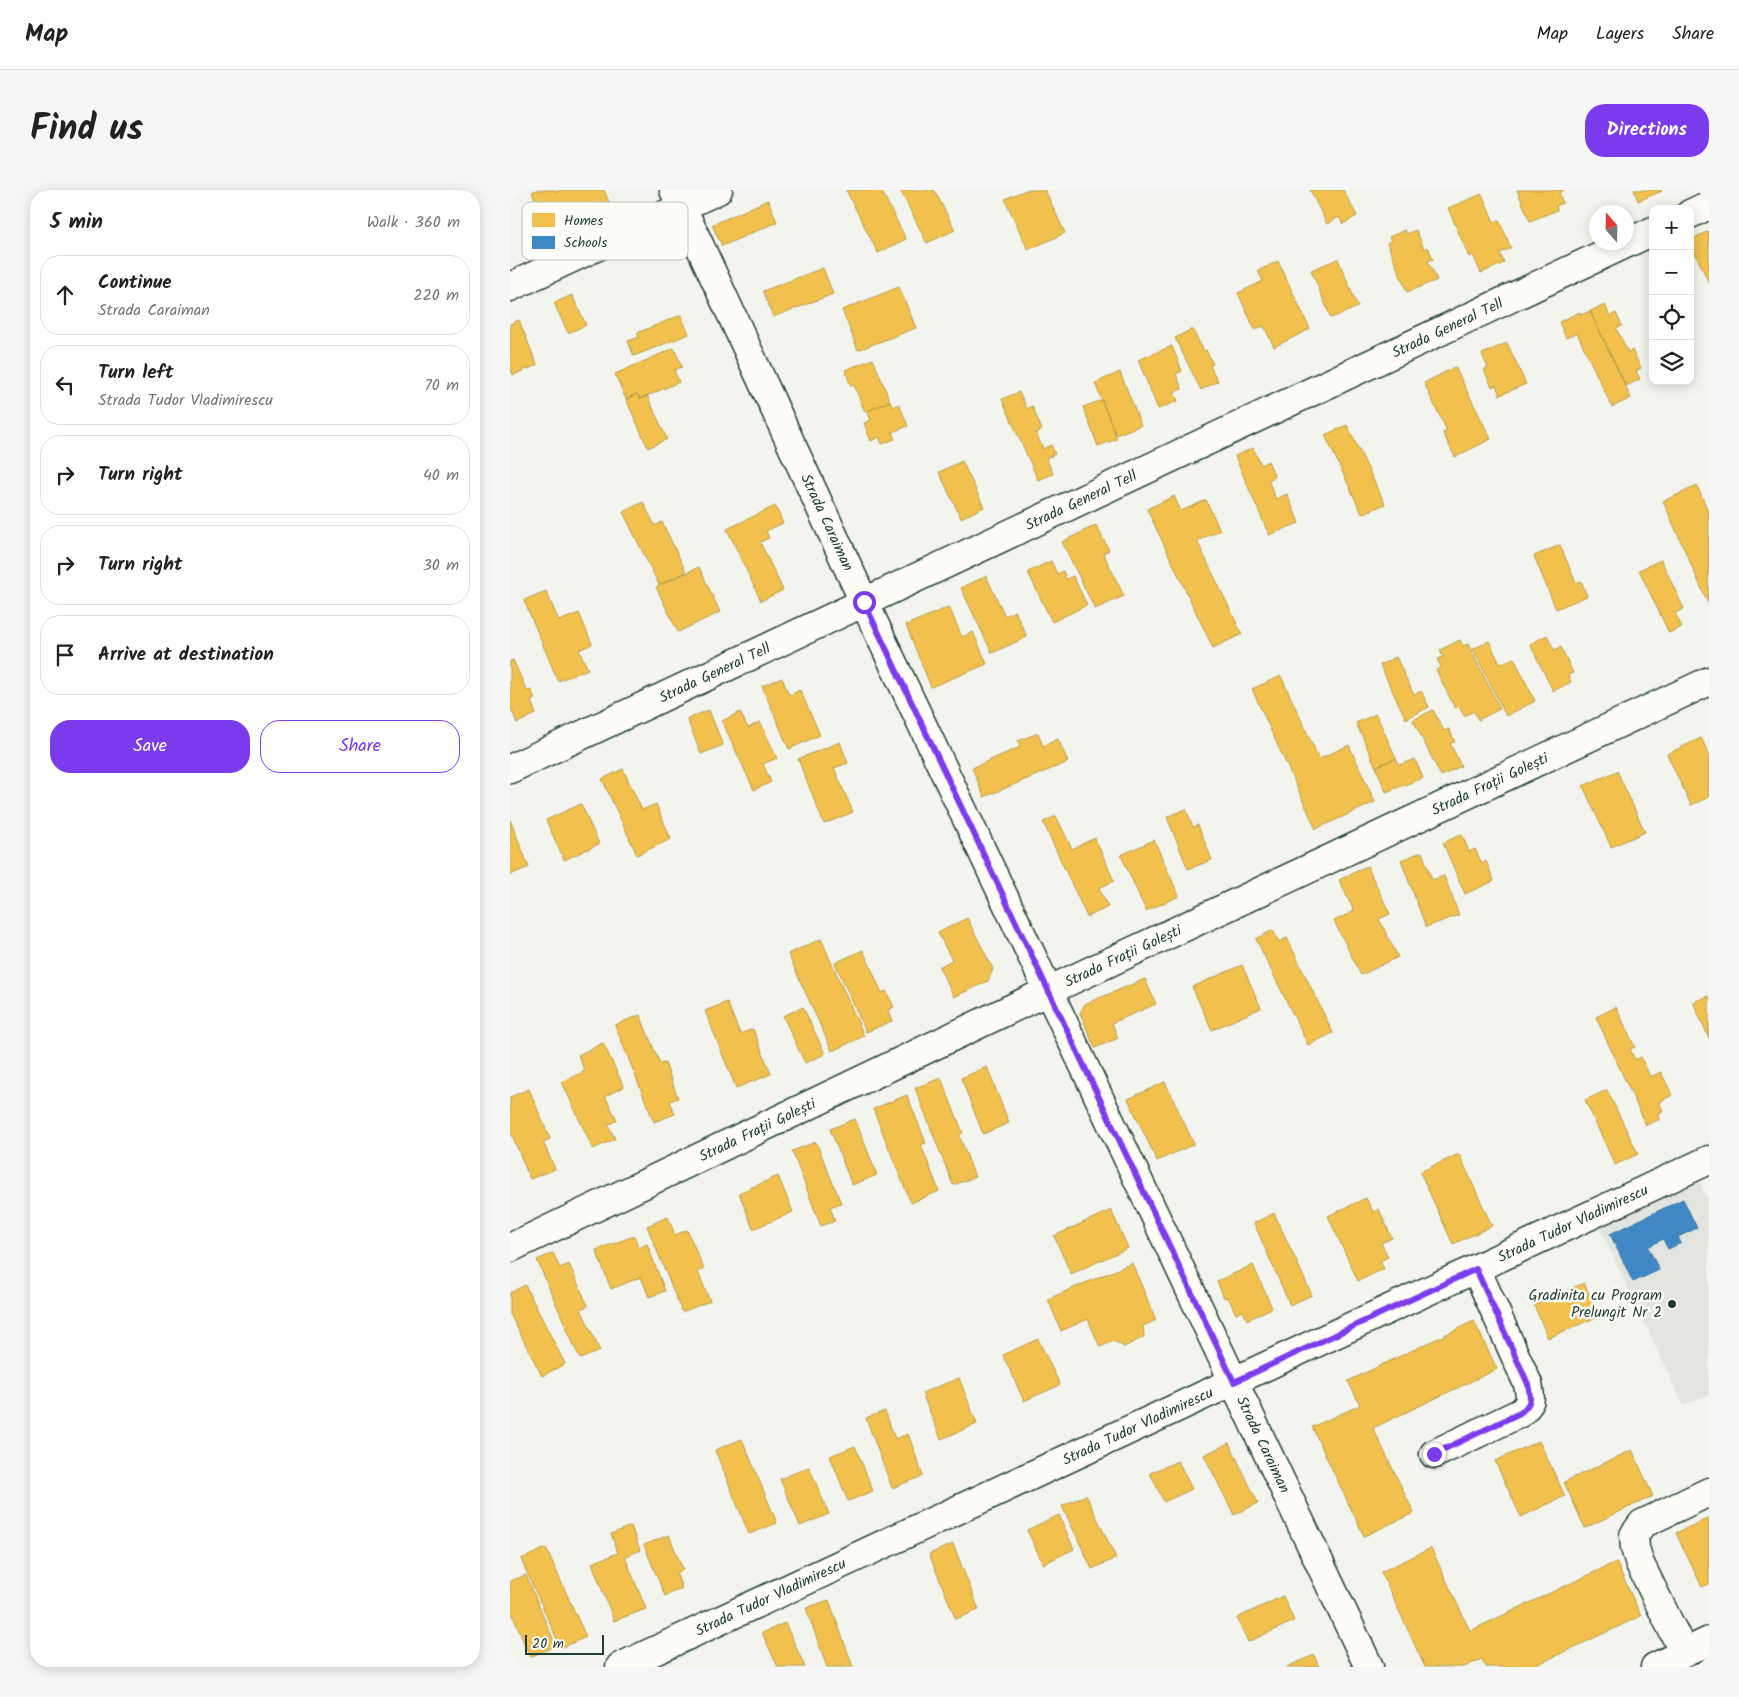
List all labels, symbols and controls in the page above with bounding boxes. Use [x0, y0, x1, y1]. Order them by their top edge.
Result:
text: Map [25, 15, 68, 54]
text: Map [1537, 20, 1568, 49]
text: Layers [1596, 20, 1644, 49]
text: Share [1672, 20, 1714, 49]
text: Find us [30, 102, 143, 158]
button: Directions [1585, 104, 1709, 157]
legend [522, 202, 688, 260]
north arrow [1589, 205, 1634, 250]
map controls [1649, 205, 1694, 385]
button: + [1649, 205, 1694, 250]
text: 5 min [50, 206, 103, 239]
text: Walk · 360 m [367, 210, 460, 235]
text: Homes [564, 210, 603, 232]
text: Schools [564, 232, 607, 254]
button: − [1649, 250, 1694, 295]
text: Continue [98, 268, 171, 298]
icon: ahead [51, 281, 79, 309]
text: 220 m [413, 283, 459, 308]
street label: Strada General Tell [1388, 292, 1508, 365]
button: locate [1649, 295, 1694, 340]
text: Strada Caraiman [98, 298, 210, 323]
button: layers [1649, 340, 1694, 385]
text: Turn left [98, 358, 173, 388]
icon: left [51, 371, 79, 399]
text: 70 m [424, 373, 459, 398]
text: Strada Tudor Vladimirescu [98, 388, 273, 413]
text: Turn right [98, 460, 183, 490]
icon: right [51, 461, 79, 489]
text: 40 m [423, 463, 459, 488]
street label: Strada General Tell [1022, 464, 1141, 538]
street label: Strada Caraiman [793, 470, 859, 575]
text: Turn right [98, 550, 183, 580]
icon: right [51, 551, 79, 579]
text: 30 m [423, 553, 459, 578]
route start [853, 591, 876, 614]
street label: Strada General Tell [655, 637, 775, 710]
text: Arrive at destination [98, 640, 274, 670]
icon: arrive [51, 641, 79, 669]
button: Save [50, 720, 250, 773]
button: Share [260, 720, 460, 773]
street label: Strada Frații Golești [1427, 746, 1554, 823]
street label: Strada Frații Golești [1061, 918, 1187, 995]
street label: Strada Frații Golești [695, 1092, 821, 1169]
street label: Strada Tudor Vladimirescu [1494, 1179, 1653, 1270]
place label: Gradinita cu Program Prelungit Nr 2 [1528, 1284, 1662, 1325]
marker: Gradinita cu Program Prelungit Nr 2 [1666, 1298, 1678, 1310]
street label: Strada Tudor Vladimirescu [1059, 1381, 1218, 1472]
street label: Strada Caraiman [1229, 1392, 1296, 1497]
route end [1423, 1443, 1446, 1466]
street label: Strada Tudor Vladimirescu [691, 1552, 850, 1643]
scale bar [525, 1632, 604, 1655]
text: 20 m [532, 1633, 564, 1655]

